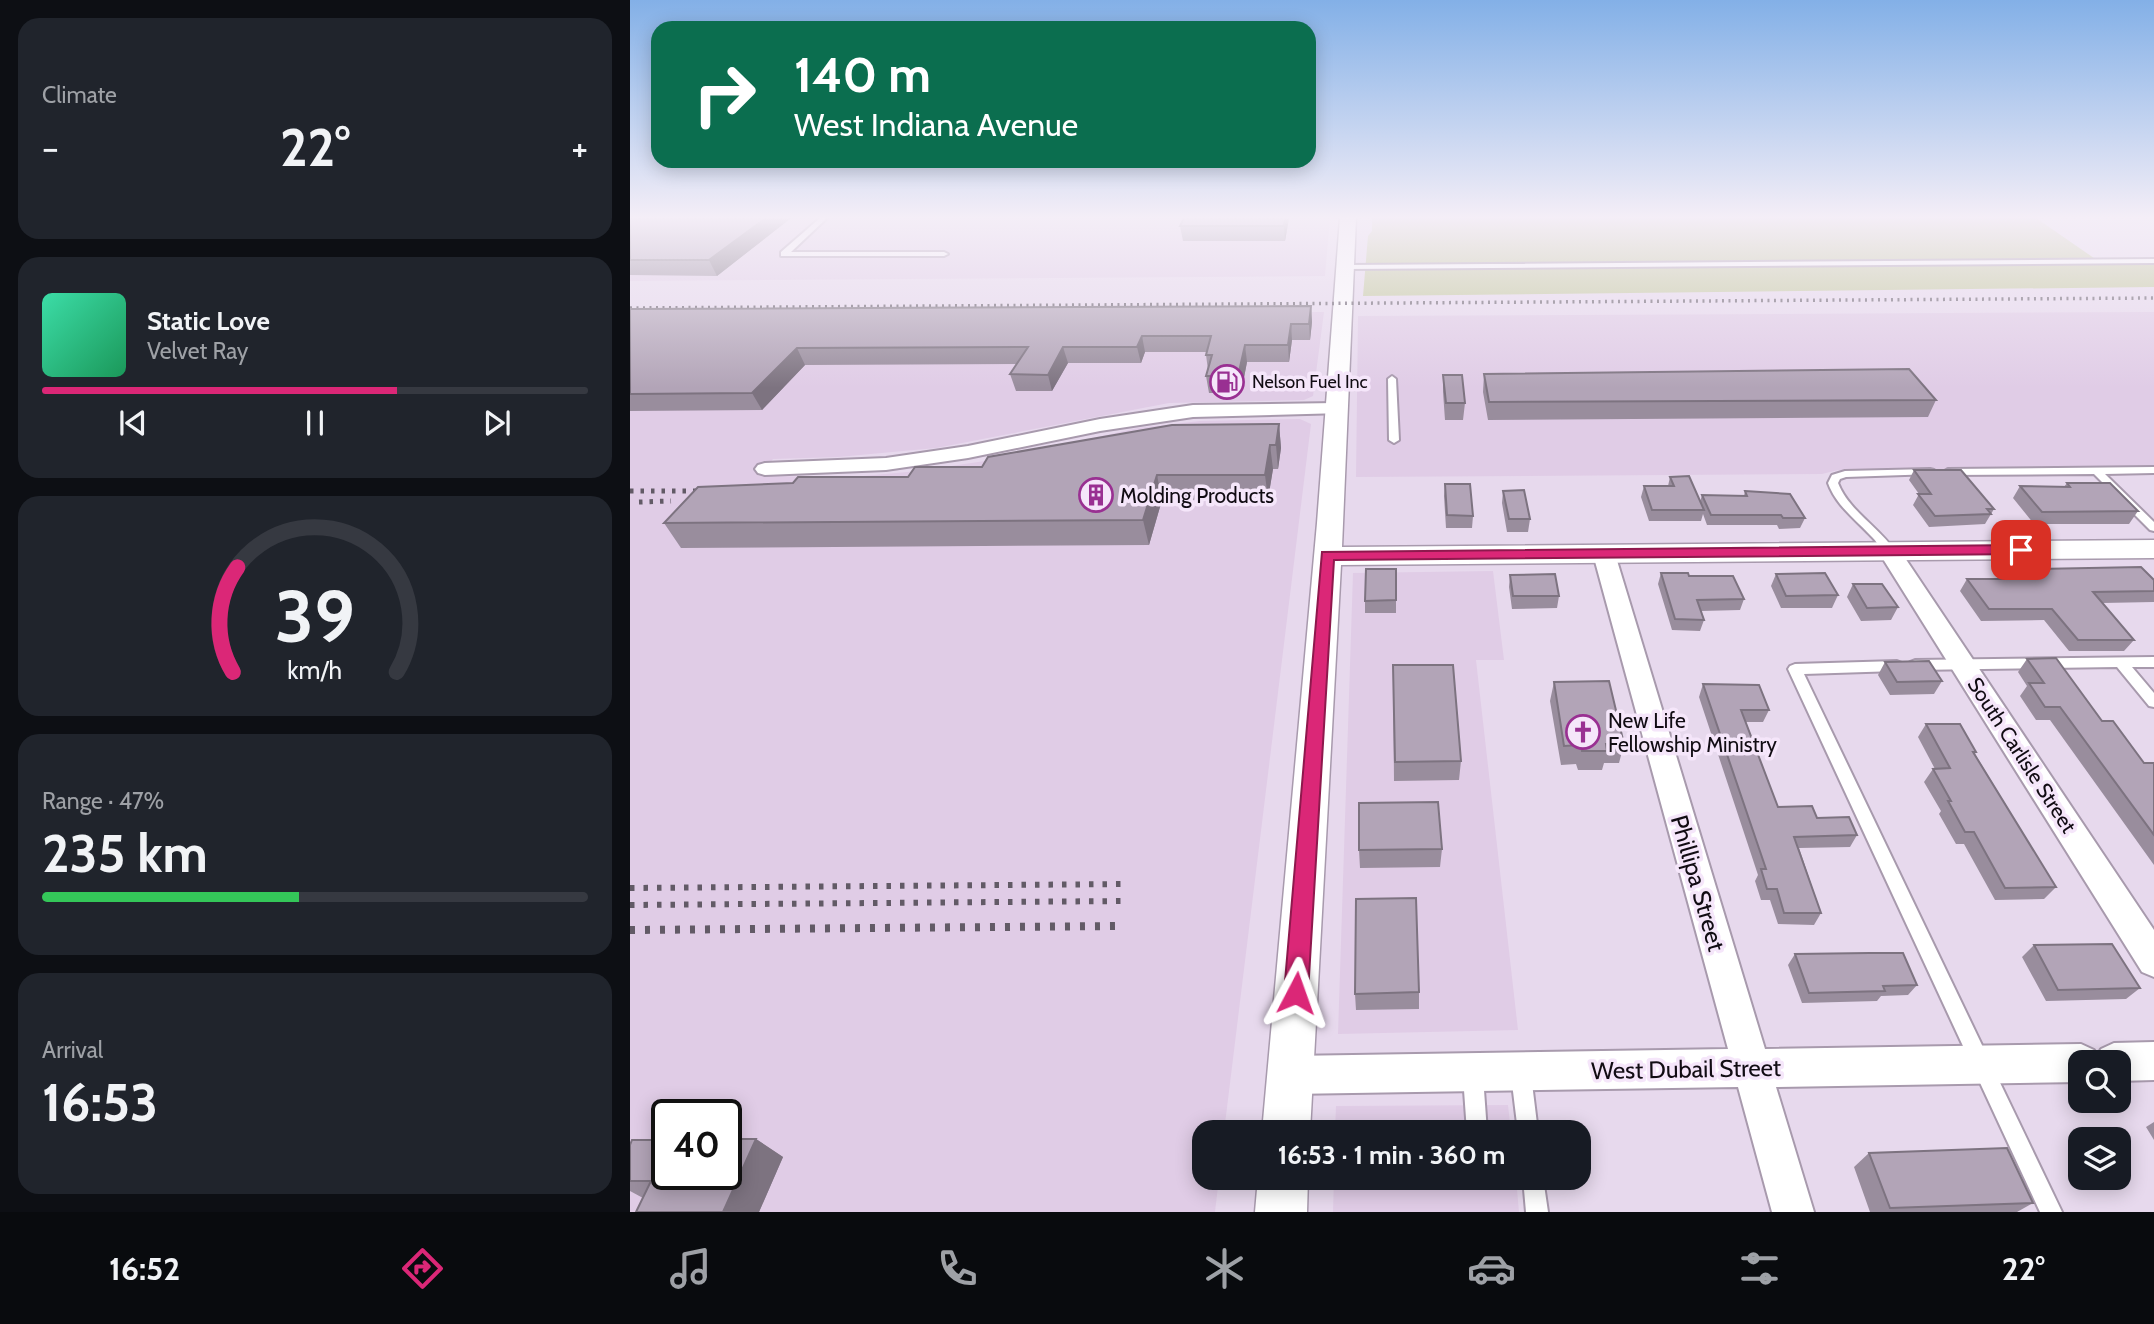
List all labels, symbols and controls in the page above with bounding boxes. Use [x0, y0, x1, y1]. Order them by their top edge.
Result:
text: 140 m [794, 45, 931, 104]
icon: right [679, 49, 770, 140]
text: Climate [42, 81, 117, 109]
text: West Indiana Avenue [794, 105, 1078, 144]
text: 22° [280, 116, 350, 179]
text: − [42, 124, 59, 171]
text: + [571, 124, 588, 171]
text: Static Love [147, 305, 270, 337]
text: Velvet Ray [147, 337, 248, 365]
fuel station icon: Nelson Fuel Inc [1208, 363, 1246, 401]
place label: Nelson Fuel Inc [1252, 371, 1368, 393]
icon: previous [114, 404, 152, 442]
icon: pause [296, 404, 334, 442]
icon: next [478, 404, 516, 442]
building icon: Molding Products [1077, 476, 1115, 514]
place label: Molding Products [1120, 483, 1274, 508]
pin [1991, 520, 2051, 580]
icon: arrive [2002, 531, 2040, 569]
text: 39 [275, 572, 355, 660]
text: km/h [288, 655, 342, 685]
street label: South Carlisle Street [1962, 673, 2082, 837]
place label: New Life Fellowship Ministry [1608, 708, 1777, 757]
church icon: New Life Fellowship Ministry [1564, 713, 1602, 751]
text: Range · 47% [42, 787, 164, 815]
street label: Phillipa Street [1665, 812, 1731, 954]
text: 235 km [42, 822, 208, 885]
position arrow [1259, 956, 1333, 1030]
text: Arrival [42, 1036, 103, 1064]
map controls [2068, 1050, 2131, 1190]
button: search [2068, 1050, 2131, 1113]
street label: West Dubail Street [1591, 1053, 1781, 1085]
text: 16:53 [42, 1071, 158, 1134]
speed limit sign: 40 [651, 1099, 742, 1190]
button: layers [2068, 1127, 2131, 1190]
text: 16:53 · 1 min · 360 m [1278, 1139, 1505, 1171]
icon: directions [398, 1244, 447, 1293]
icon: music [666, 1244, 715, 1293]
icon: phone [933, 1244, 982, 1293]
icon: climate [1200, 1244, 1249, 1293]
icon: car [1467, 1244, 1516, 1293]
icon: filters [1735, 1244, 1784, 1293]
text: 16:52 [109, 1249, 180, 1288]
text: 22° [2002, 1249, 2045, 1288]

